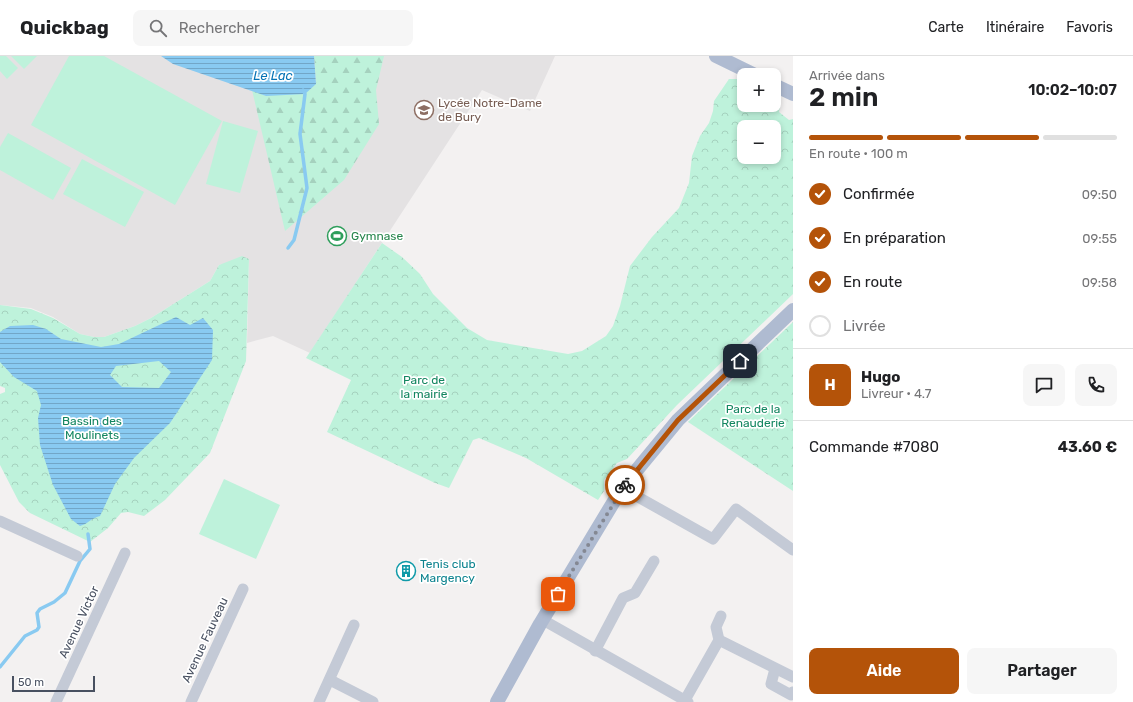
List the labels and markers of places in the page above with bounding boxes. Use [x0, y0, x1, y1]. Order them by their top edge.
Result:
place label: Lycée Notre-Dame de Bury [438, 96, 542, 124]
school or university icon: Lycée Notre-Dame de Bury [413, 99, 435, 121]
sports icon: Gymnase [326, 225, 348, 247]
place label: Gymnase [351, 229, 403, 243]
pin [723, 344, 757, 378]
place label: Tenis club Margency [420, 557, 476, 585]
building icon: Tenis club Margency [395, 560, 417, 582]
pin [541, 577, 575, 611]

